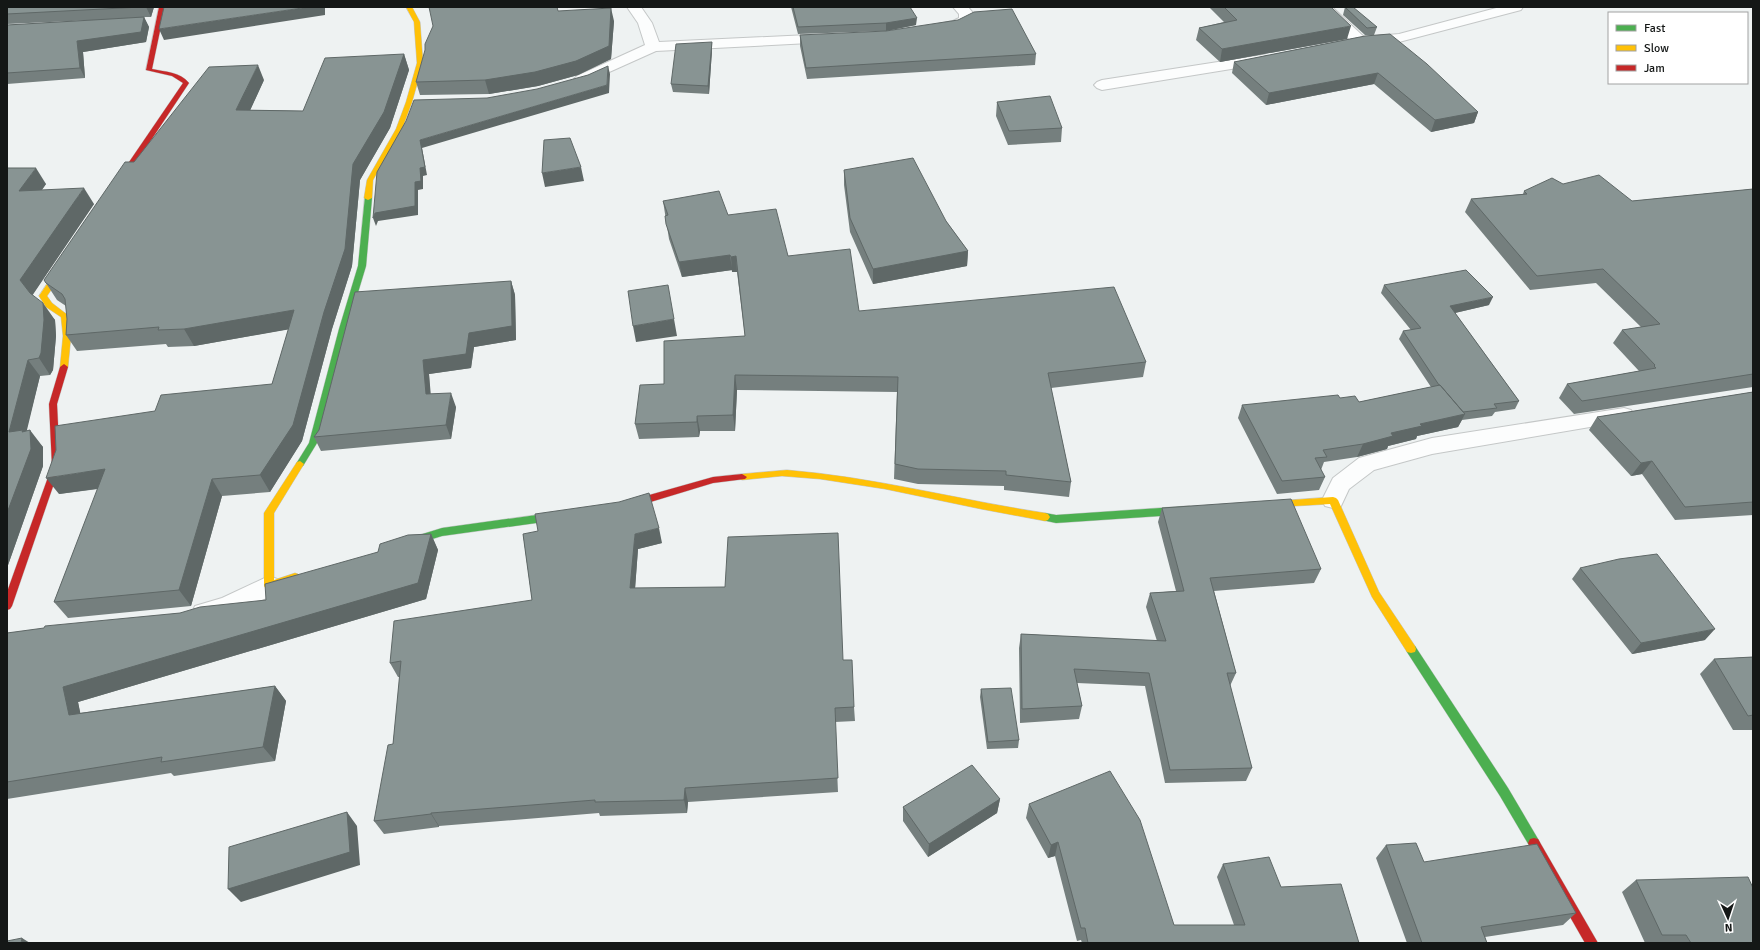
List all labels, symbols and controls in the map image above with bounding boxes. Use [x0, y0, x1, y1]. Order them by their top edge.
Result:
legend [1608, 12, 1748, 84]
text: Fast [1644, 21, 1665, 36]
text: Slow [1644, 41, 1669, 56]
text: Jam [1644, 61, 1665, 76]
north arrow [1708, 898, 1748, 938]
text: N [1724, 921, 1733, 934]

